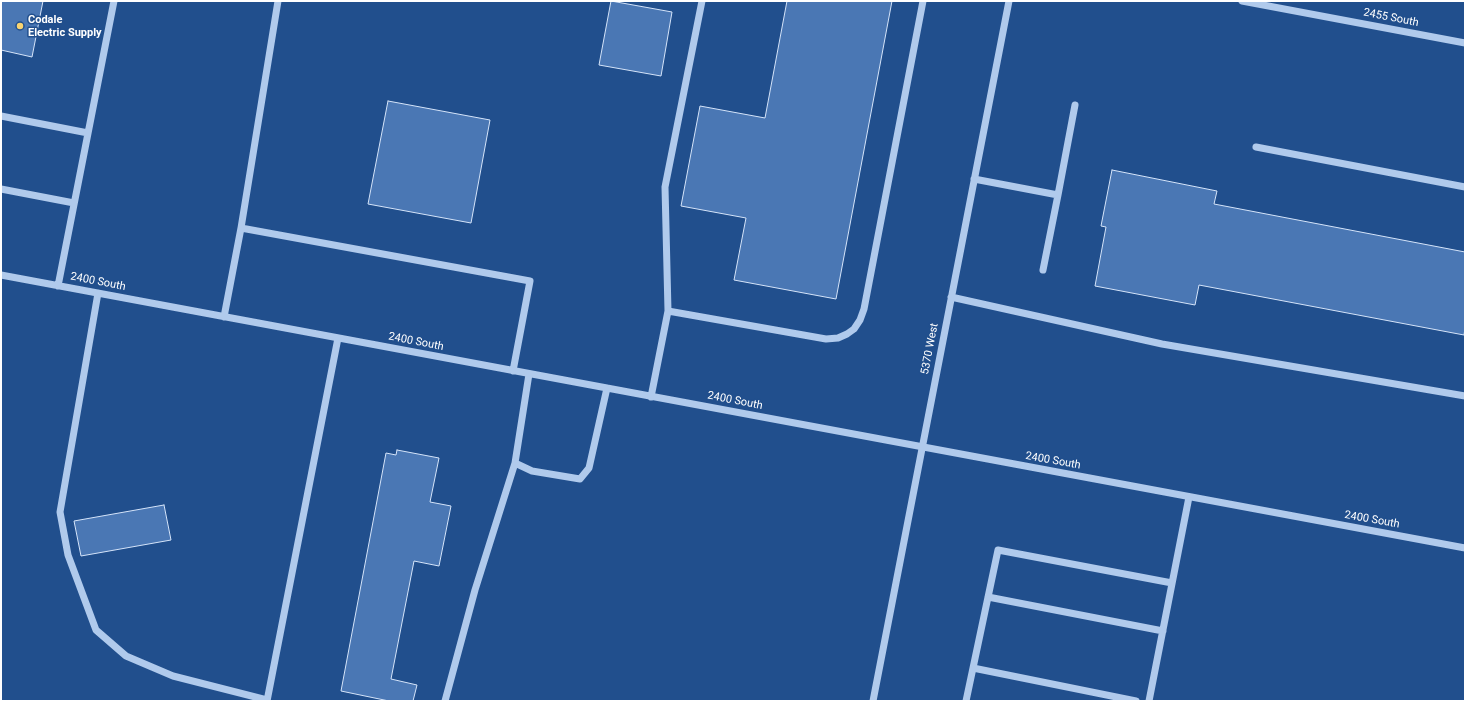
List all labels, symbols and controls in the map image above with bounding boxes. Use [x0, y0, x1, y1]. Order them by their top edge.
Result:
street label: 2455 South [1362, 6, 1420, 30]
place label: Codale Electric Supply [28, 13, 102, 39]
marker: Codale Electric Supply [15, 21, 25, 31]
street label: 2400 South [69, 270, 127, 294]
street label: 5370 West [919, 322, 941, 376]
street label: 2400 South [387, 330, 445, 354]
street label: 2400 South [706, 389, 764, 413]
street label: 2400 South [1024, 450, 1082, 472]
street label: 2400 South [1343, 509, 1401, 531]

